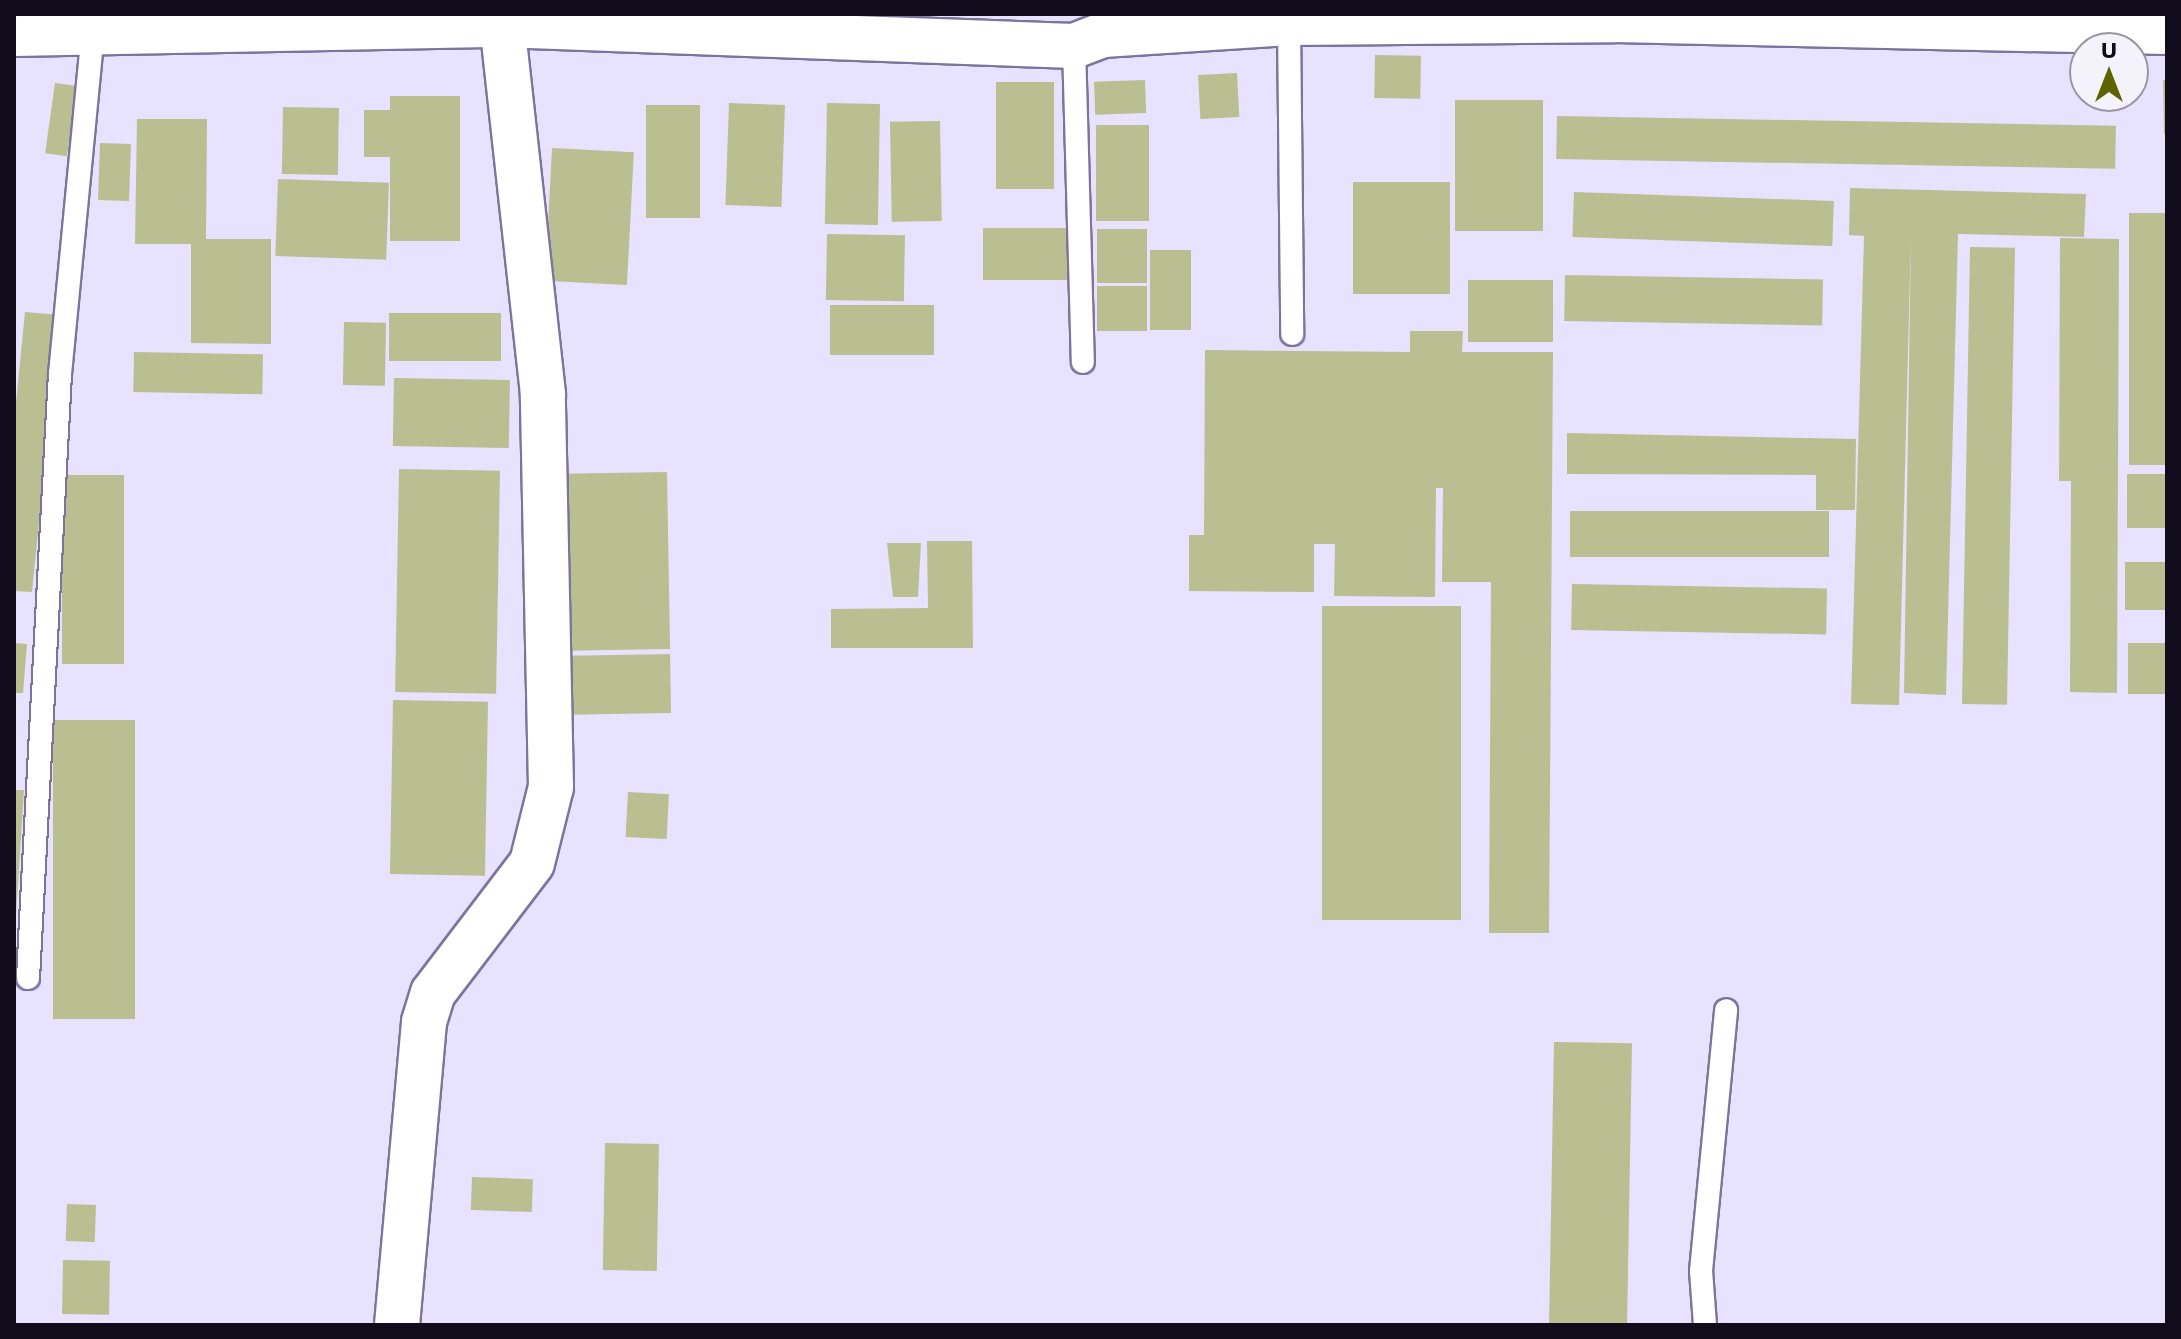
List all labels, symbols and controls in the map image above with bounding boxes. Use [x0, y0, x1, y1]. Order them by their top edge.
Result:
north arrow [2069, 32, 2149, 112]
text: U [2101, 36, 2117, 63]

